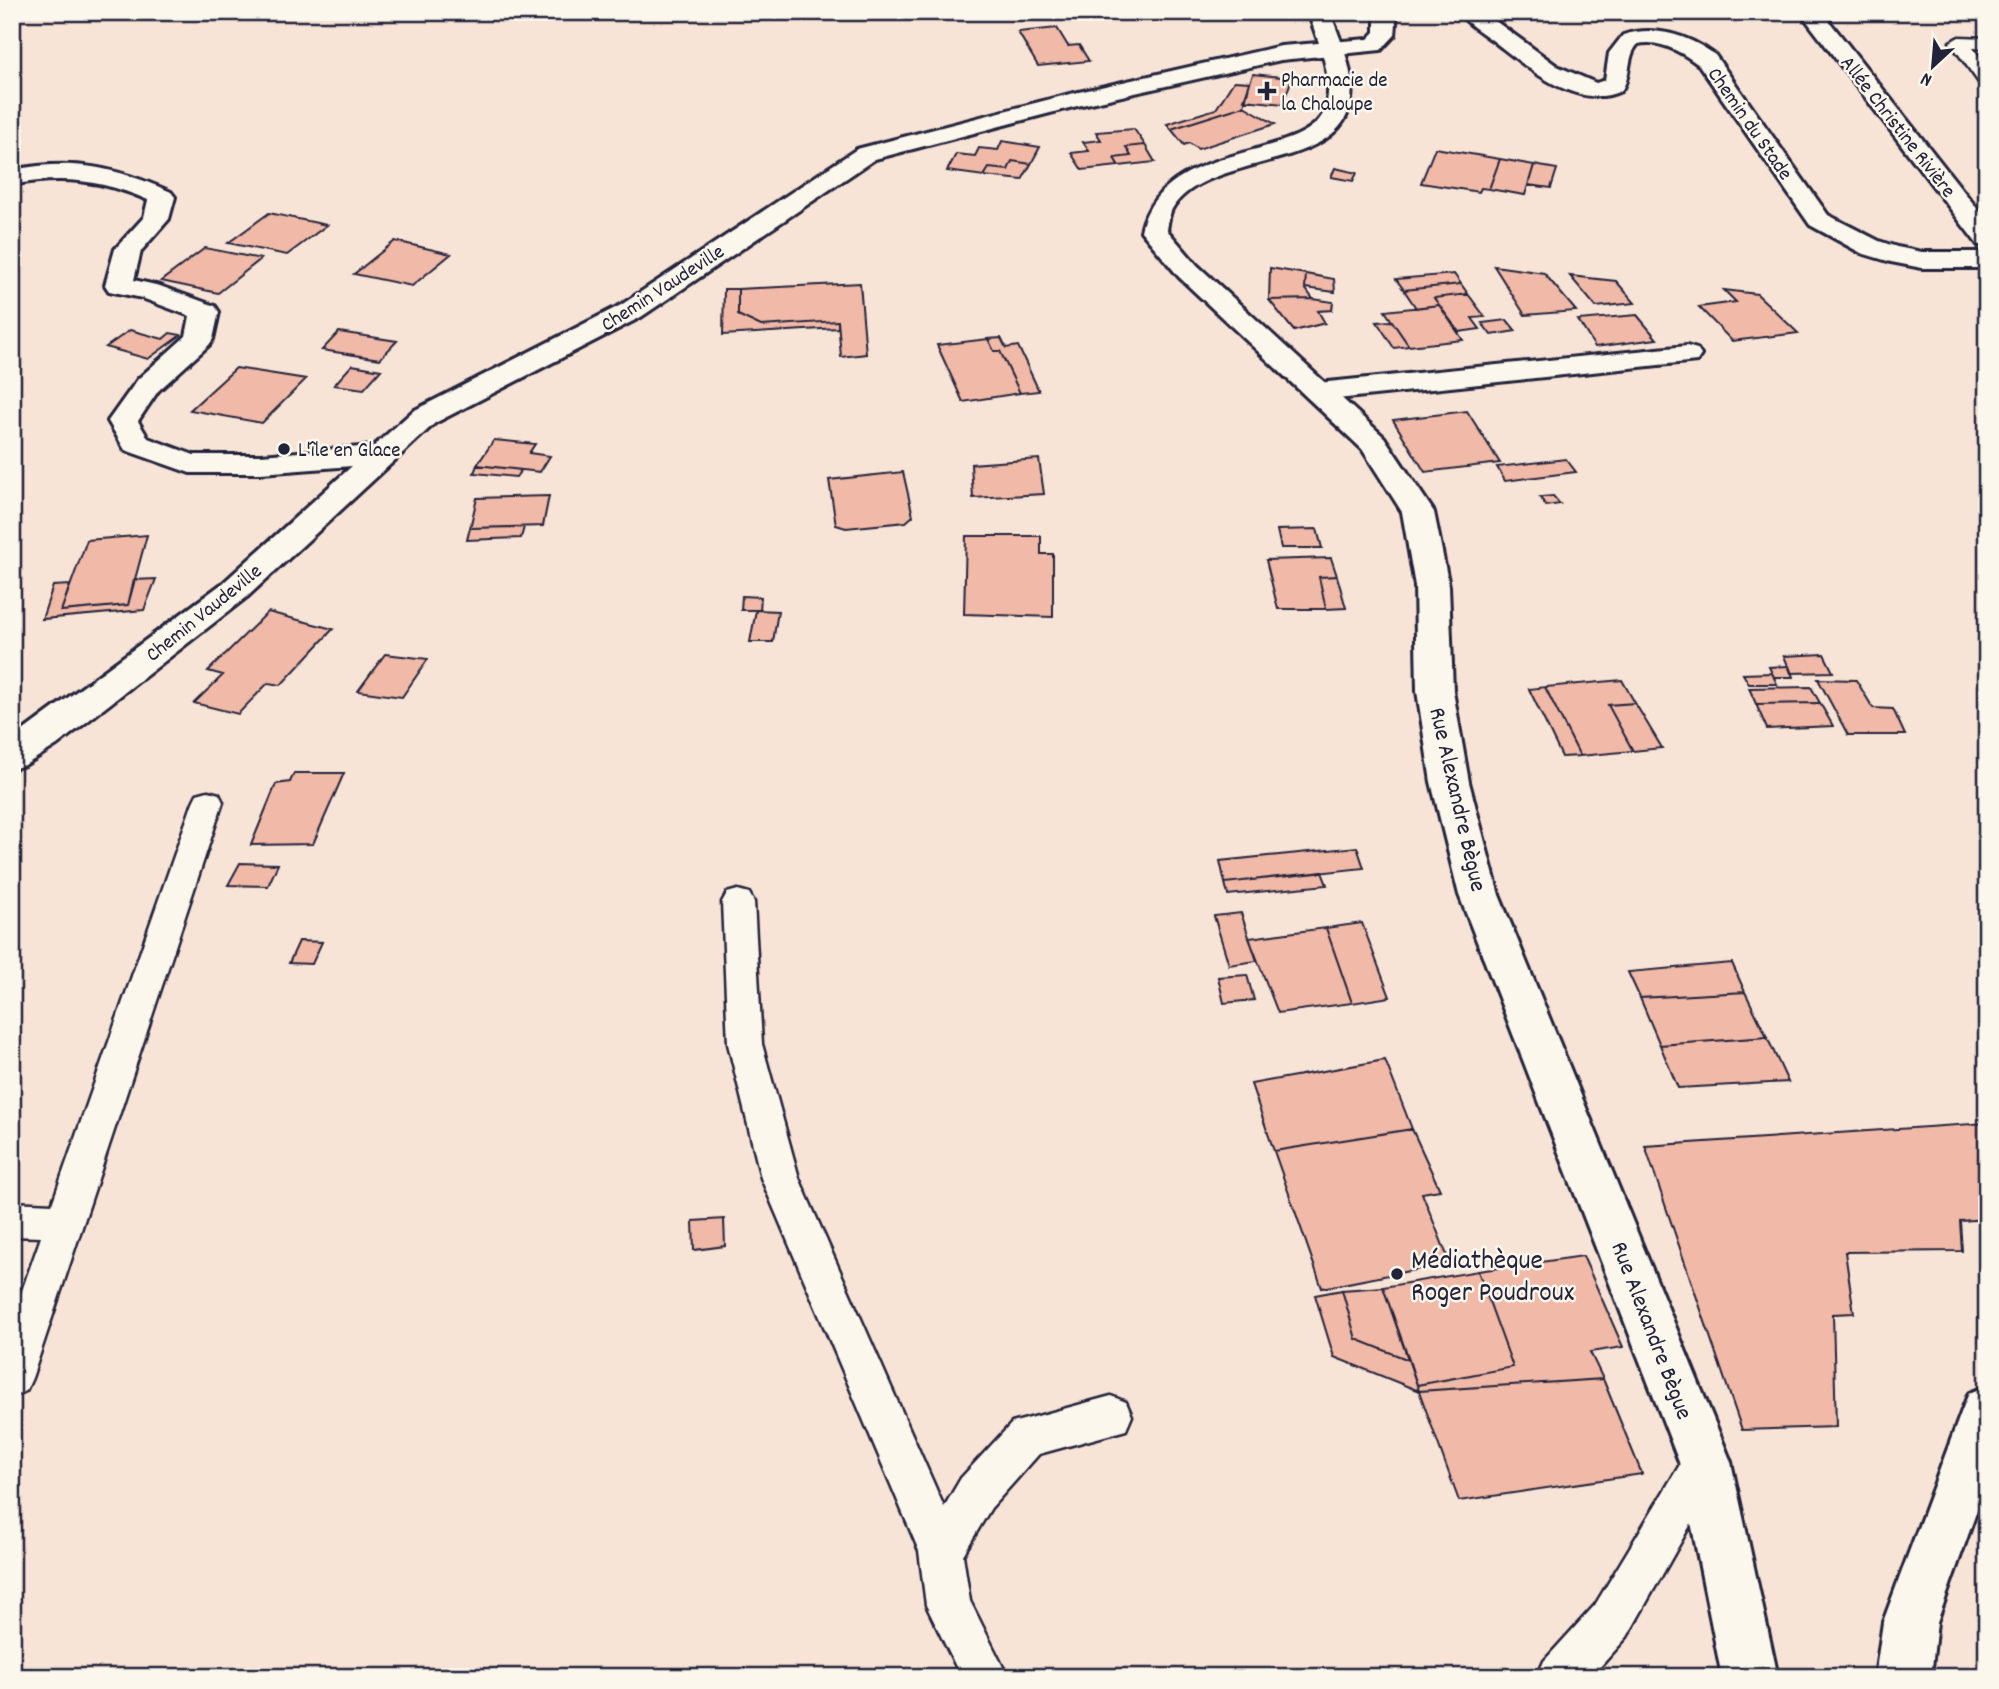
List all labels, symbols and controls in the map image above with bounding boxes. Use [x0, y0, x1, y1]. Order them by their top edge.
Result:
north arrow [1898, 32, 1968, 102]
street label: Allée Christine Rivière [1832, 50, 1962, 205]
street label: Chemin du Stade [1698, 62, 1799, 187]
text: N [1917, 64, 1937, 92]
place label: Pharmacie de la Chaloupe [1281, 67, 1388, 121]
marker: Pharmacie de la Chaloupe [1259, 83, 1275, 99]
street label: Chemin Vaudeville [596, 238, 731, 341]
place label: L'île en Glace [298, 437, 401, 467]
marker: L'île en Glace [276, 441, 292, 457]
street label: Chemin Vaudeville [140, 558, 269, 671]
street label: Rue Alexandre Bègue [1418, 704, 1494, 895]
street label: Rue Alexandre Bègue [1601, 1237, 1700, 1425]
place label: Médiathèque Roger Poudroux [1411, 1243, 1574, 1315]
marker: Médiathèque Roger Poudroux [1389, 1266, 1405, 1282]

